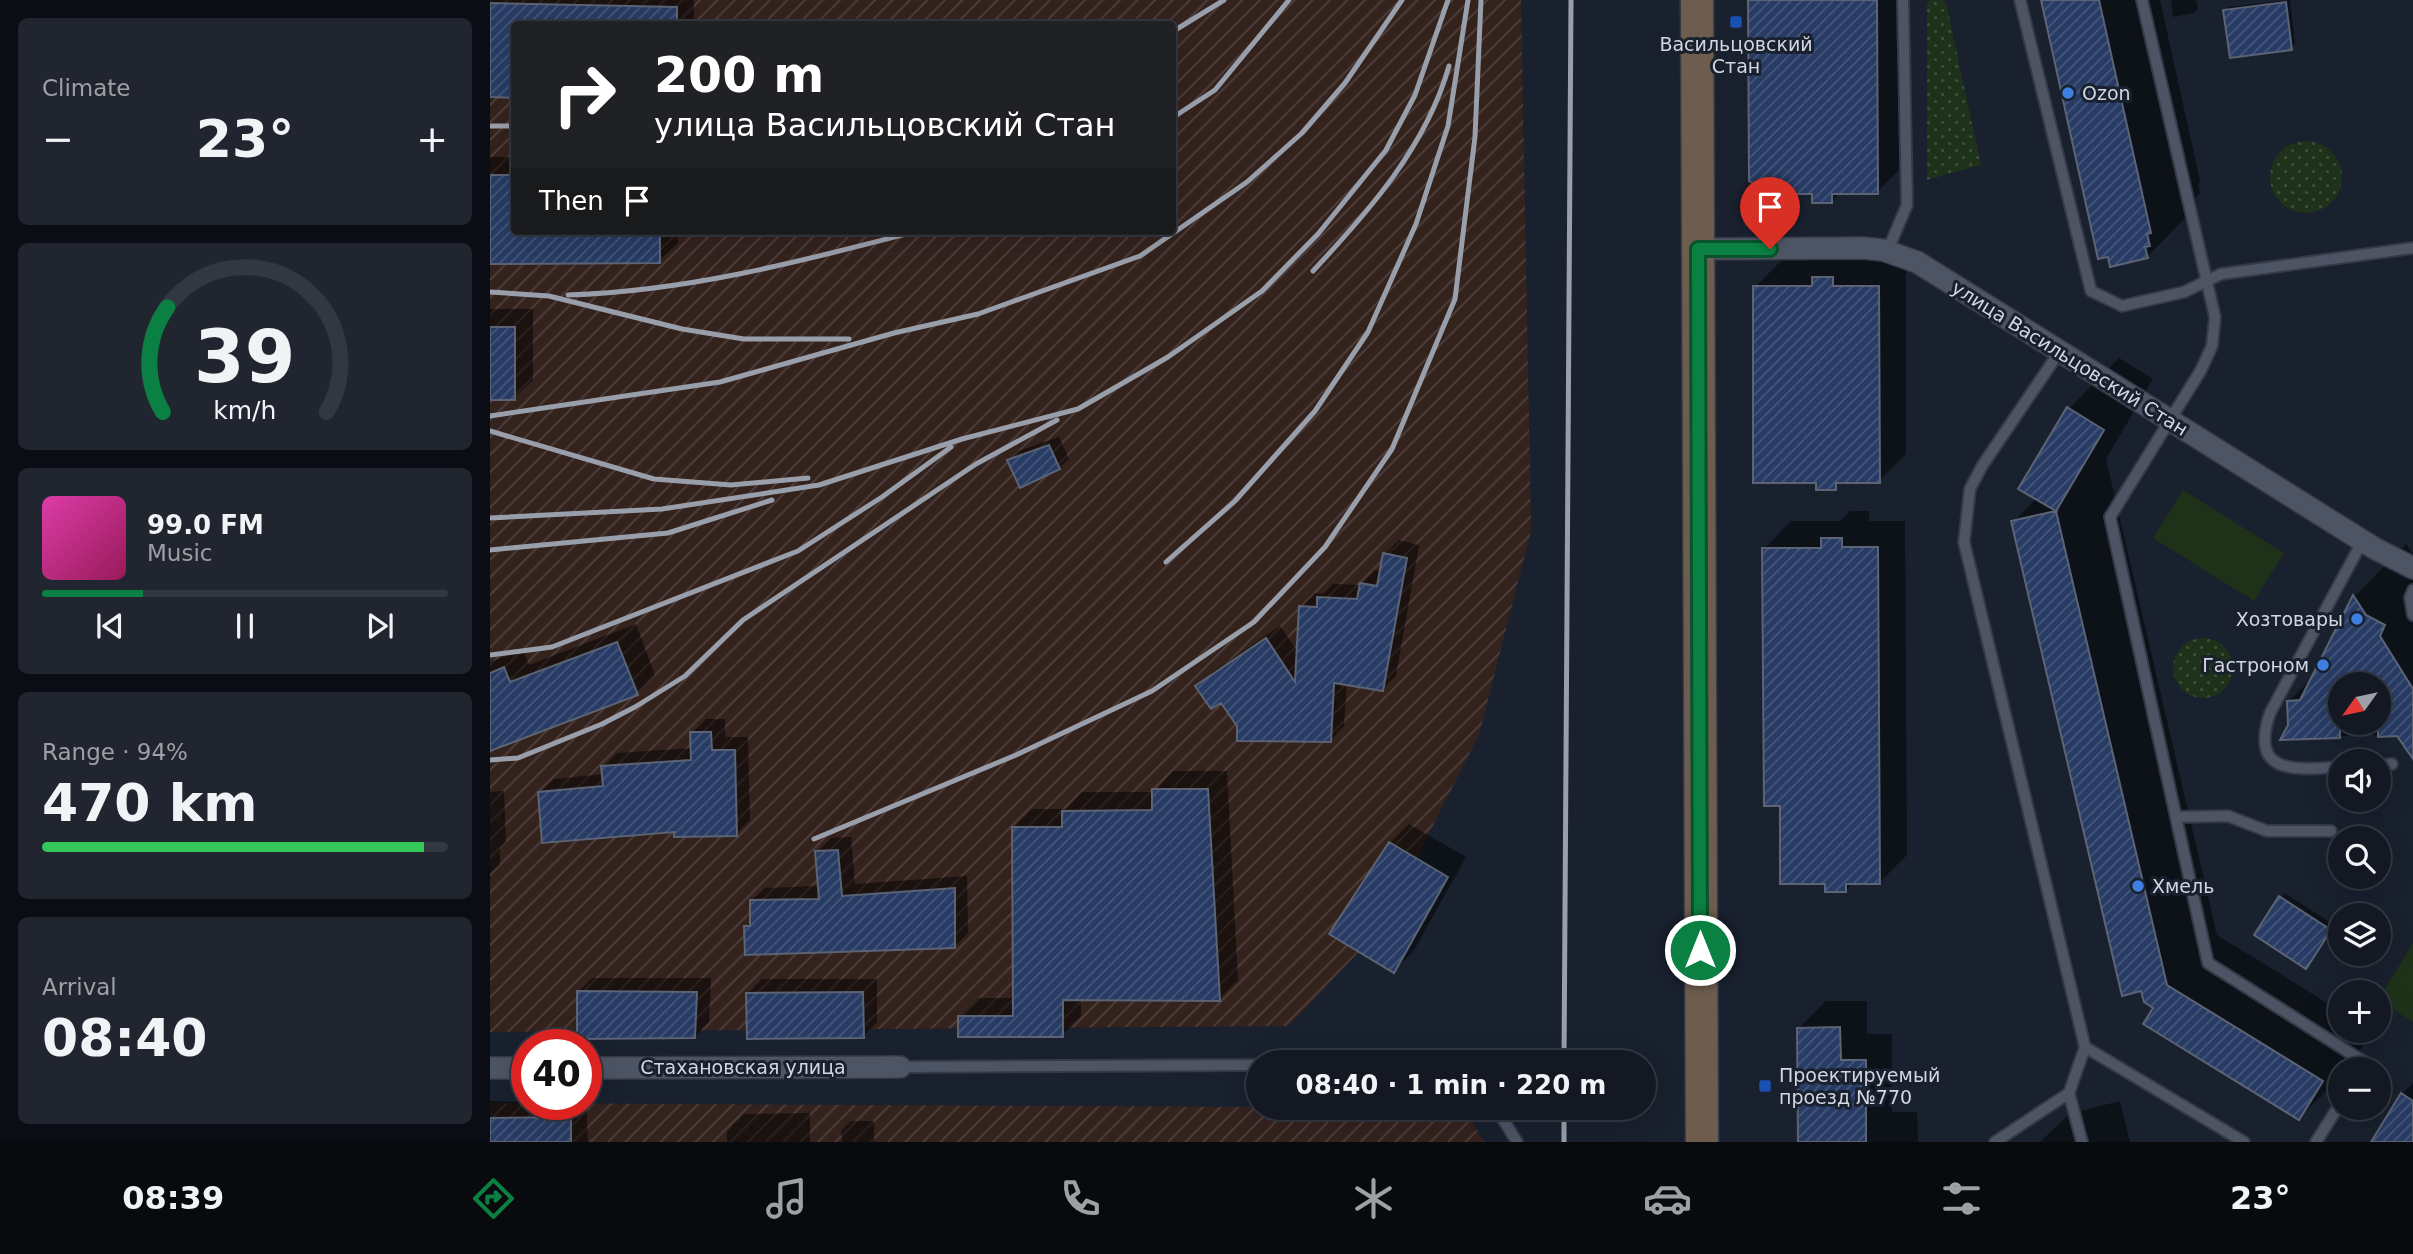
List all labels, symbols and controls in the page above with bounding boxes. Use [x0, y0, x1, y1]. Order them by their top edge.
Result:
marker: Васильцовский Стан [1728, 14, 1744, 30]
place label: Васильцовский Стан [1659, 33, 1813, 77]
text: 200 m [654, 47, 824, 104]
icon: right [539, 49, 630, 140]
text: Climate [42, 75, 131, 101]
place label: Ozon [2082, 82, 2131, 104]
marker: Ozon [2060, 85, 2076, 101]
text: улица Васильцовский Стан [654, 106, 1115, 144]
text: 23° [196, 109, 294, 169]
text: − [42, 117, 74, 161]
text: + [416, 117, 448, 161]
pin [1740, 177, 1800, 249]
icon: arrive [618, 182, 656, 220]
text: Then [539, 186, 604, 216]
icon: arrive [1751, 188, 1789, 226]
street label: улица Васильцовский Стан [1948, 276, 2192, 440]
text: 39 [194, 315, 296, 400]
text: km/h [213, 396, 277, 425]
text: 99.0 FM [147, 510, 264, 540]
text: Music [147, 540, 212, 566]
icon: previous [91, 607, 129, 645]
icon: pause [226, 607, 264, 645]
icon: next [361, 607, 399, 645]
place label: Хозтовары [2236, 608, 2343, 630]
marker: Хозтовары [2349, 611, 2365, 627]
place label: Гастроном [2202, 654, 2309, 676]
marker: Гастроном [2315, 657, 2331, 673]
north arrow [2328, 672, 2390, 735]
map controls [2328, 672, 2391, 1120]
text: Range · 94% [42, 739, 188, 765]
button: sound [2328, 749, 2391, 812]
text: 470 km [42, 773, 257, 833]
button: search [2328, 826, 2391, 889]
place label: Хмель [2152, 875, 2214, 897]
marker: Хмель [2130, 878, 2146, 894]
button: layers [2328, 903, 2391, 966]
position arrow [1663, 913, 1737, 987]
text: Arrival [42, 974, 117, 1000]
button: + [2328, 980, 2391, 1043]
text: 08:40 [42, 1008, 208, 1068]
speed limit sign: 40 [511, 1029, 602, 1120]
street label: Стахановская улица [640, 1056, 846, 1078]
button: − [2328, 1057, 2391, 1120]
place label: Проектируемый проезд №770 [1779, 1064, 1940, 1108]
text: 08:40 · 1 min · 220 m [1296, 1070, 1606, 1100]
marker: Проектируемый проезд №770 [1757, 1078, 1773, 1094]
icon: directions [469, 1174, 518, 1223]
icon: music [762, 1174, 811, 1223]
icon: phone [1056, 1174, 1105, 1223]
icon: climate [1349, 1174, 1398, 1223]
icon: car [1643, 1174, 1692, 1223]
icon: filters [1937, 1174, 1986, 1223]
text: 08:39 [122, 1179, 224, 1217]
text: 23° [2230, 1179, 2291, 1217]

